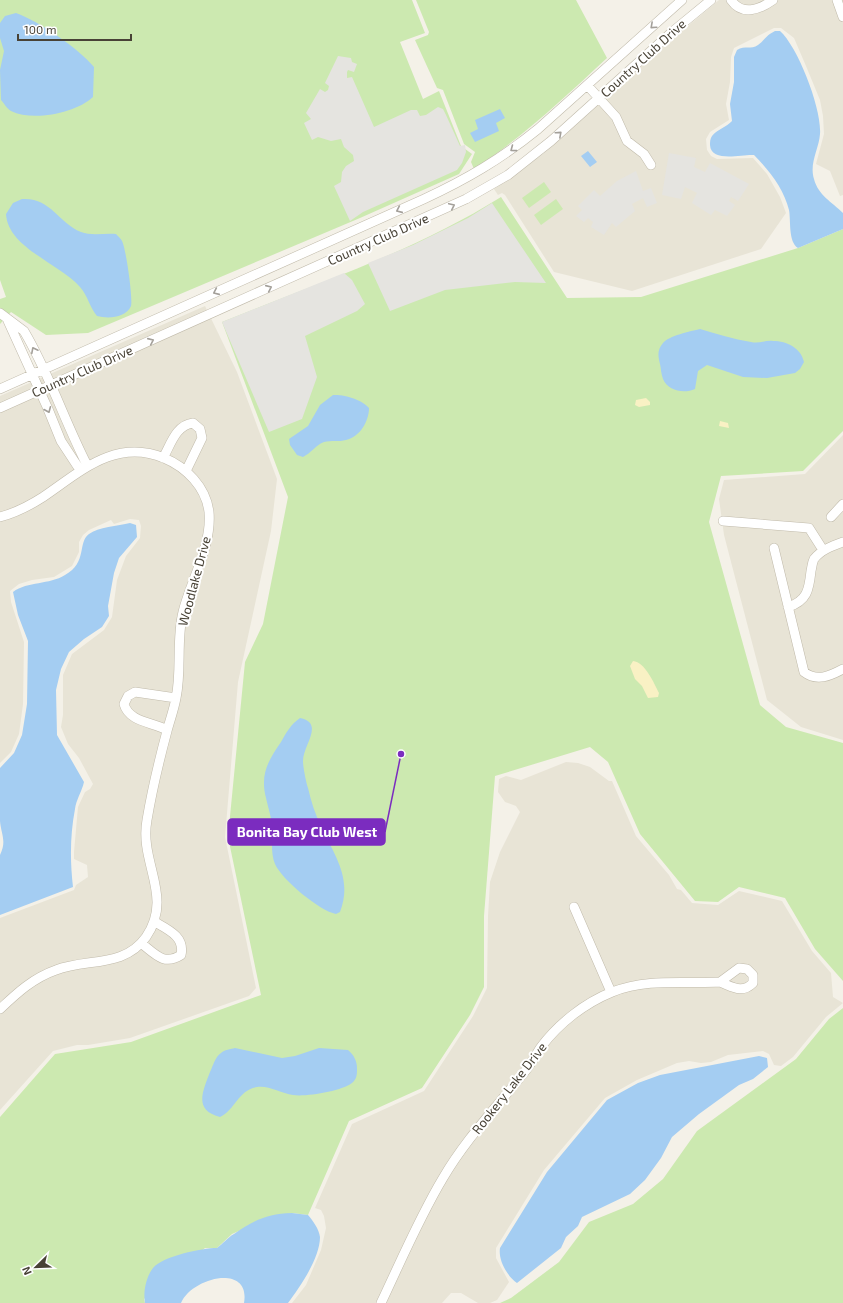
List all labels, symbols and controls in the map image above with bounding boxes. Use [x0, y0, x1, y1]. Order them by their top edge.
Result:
street label: Country Club Drive [597, 15, 689, 101]
scale bar [18, 16, 131, 42]
one-way arrow [650, 21, 657, 28]
text: 100 m [24, 22, 56, 36]
one-way arrow [554, 131, 562, 138]
one-way arrow [510, 144, 517, 151]
one-way arrow [448, 203, 455, 211]
one-way arrow [396, 206, 403, 214]
street label: Country Club Drive [325, 209, 431, 269]
one-way arrow [265, 285, 273, 293]
one-way arrow [213, 287, 221, 295]
one-way arrow [146, 338, 154, 346]
street label: Country Club Drive [29, 341, 135, 401]
one-way arrow [32, 347, 39, 354]
one-way arrow [44, 406, 52, 413]
street label: Woodlake Drive [174, 534, 214, 628]
callout: Bonita Bay Club West [228, 819, 385, 845]
text: Bonita Bay Club West [237, 823, 378, 840]
street label: Rookery Lake Drive [468, 1039, 550, 1137]
north arrow [16, 1247, 56, 1287]
text: N [19, 1265, 34, 1277]

